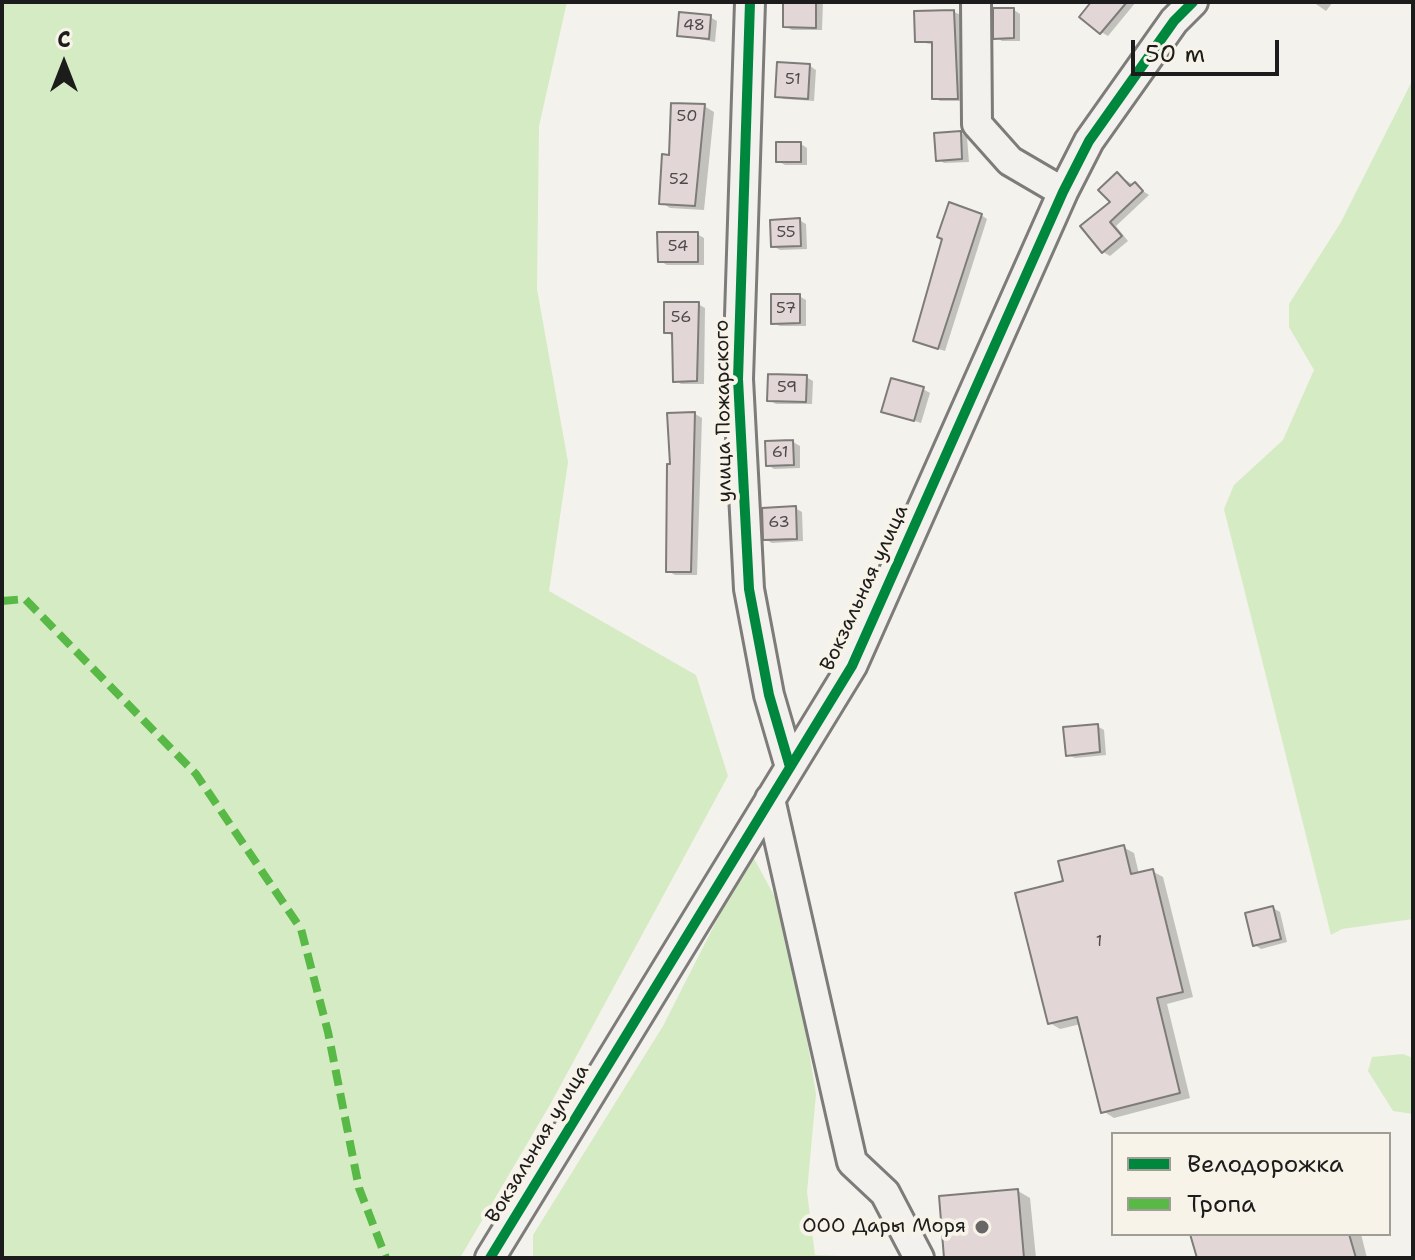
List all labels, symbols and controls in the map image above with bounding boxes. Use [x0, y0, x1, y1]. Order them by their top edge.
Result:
house number: 48 [683, 16, 705, 36]
north arrow [24, 24, 104, 104]
scale bar [1135, 24, 1283, 74]
text: С [57, 25, 71, 54]
text: 50 m [1145, 38, 1205, 70]
house number: 51 [785, 70, 801, 90]
house number: 50 [677, 107, 697, 127]
house number: 52 [669, 170, 689, 190]
house number: 55 [776, 223, 796, 243]
house number: 54 [668, 237, 688, 257]
house number: 57 [776, 299, 796, 319]
house number: 56 [671, 308, 691, 328]
street label: улица Пожарского [710, 319, 738, 503]
house number: 59 [777, 378, 797, 398]
house number: 61 [772, 443, 788, 463]
street label: Вокзальная улица [816, 501, 914, 675]
house number: 63 [768, 513, 790, 533]
house number: 1 [1096, 932, 1102, 952]
street label: Вокзальная улица [481, 1060, 595, 1228]
legend [1111, 1132, 1391, 1236]
text: Велодорожка [1187, 1148, 1344, 1180]
text: Тропа [1187, 1188, 1256, 1220]
place label: ООО Дары Моря [802, 1215, 966, 1239]
marker: ООО Дары Моря [973, 1218, 991, 1236]

